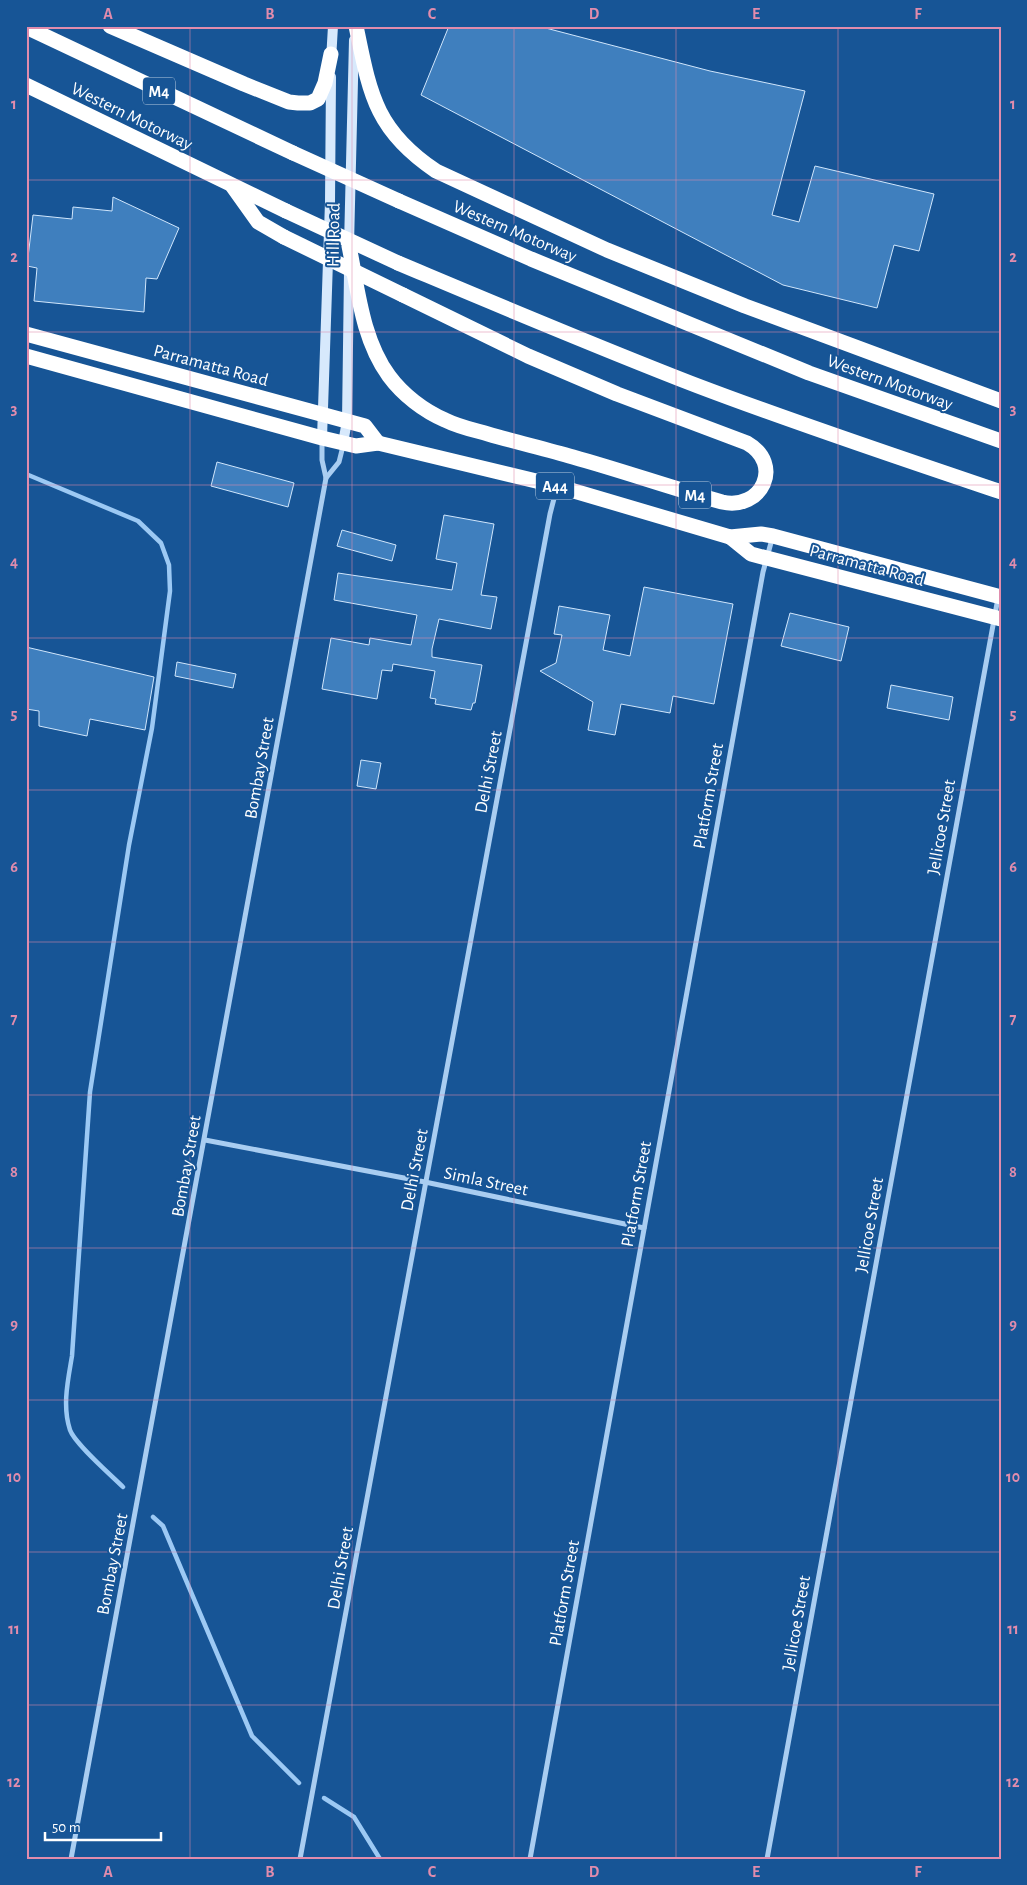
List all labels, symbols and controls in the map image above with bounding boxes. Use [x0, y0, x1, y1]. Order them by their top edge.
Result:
text: A [103, 6, 113, 22]
text: B [265, 6, 275, 22]
text: C [428, 6, 437, 22]
text: D [589, 6, 600, 22]
text: E [752, 6, 760, 22]
text: F [914, 6, 922, 22]
road number: M4 [143, 78, 175, 104]
street label: Western Motorway [68, 80, 195, 154]
text: 1 [11, 96, 17, 112]
text: 1 [1010, 96, 1016, 112]
street label: Western Motorway [450, 198, 579, 266]
street label: Hill Road [324, 203, 344, 267]
text: 2 [10, 249, 18, 265]
text: 2 [1009, 249, 1017, 265]
street label: Parramatta Road [151, 342, 270, 390]
street label: Western Motorway [824, 352, 955, 414]
text: 3 [11, 401, 18, 417]
text: 3 [1010, 401, 1017, 417]
road number: A44 [536, 472, 574, 500]
road number: M4 [679, 482, 711, 508]
street label: Parramatta Road [807, 542, 926, 590]
text: 4 [10, 554, 18, 570]
text: 4 [1009, 554, 1017, 570]
text: 5 [11, 706, 18, 722]
text: 5 [1010, 706, 1017, 722]
street label: Bombay Street [242, 716, 278, 820]
street label: Delhi Street [472, 729, 506, 815]
street label: Platform Street [691, 742, 727, 851]
street label: Jellicoe Street [925, 778, 959, 876]
text: 6 [10, 859, 18, 875]
text: 6 [1009, 859, 1017, 875]
text: 7 [11, 1011, 18, 1027]
text: 7 [1010, 1011, 1017, 1027]
street label: Bombay Street [169, 1114, 205, 1218]
street label: Delhi Street [398, 1127, 432, 1213]
street label: Platform Street [619, 1140, 655, 1249]
text: 8 [10, 1164, 18, 1180]
street label: Simla Street [442, 1164, 530, 1200]
text: 8 [1009, 1164, 1017, 1180]
street label: Jellicoe Street [853, 1176, 887, 1274]
text: 9 [10, 1316, 18, 1332]
text: 9 [1009, 1316, 1017, 1332]
text: 10 [7, 1469, 21, 1485]
text: 10 [1006, 1469, 1020, 1485]
street label: Bombay Street [94, 1512, 132, 1616]
street label: Delhi Street [325, 1525, 357, 1611]
street label: Platform Street [547, 1539, 583, 1648]
street label: Jellicoe Street [780, 1574, 814, 1672]
text: 11 [8, 1621, 20, 1637]
text: 11 [1007, 1621, 1019, 1637]
text: 12 [7, 1774, 21, 1790]
text: 12 [1006, 1774, 1020, 1790]
scale bar [45, 1810, 161, 1842]
text: 50 m [52, 1820, 81, 1835]
text: A [103, 1864, 113, 1880]
text: B [265, 1864, 275, 1880]
text: C [428, 1864, 437, 1880]
text: D [589, 1864, 600, 1880]
text: E [752, 1864, 760, 1880]
text: F [914, 1864, 922, 1880]

